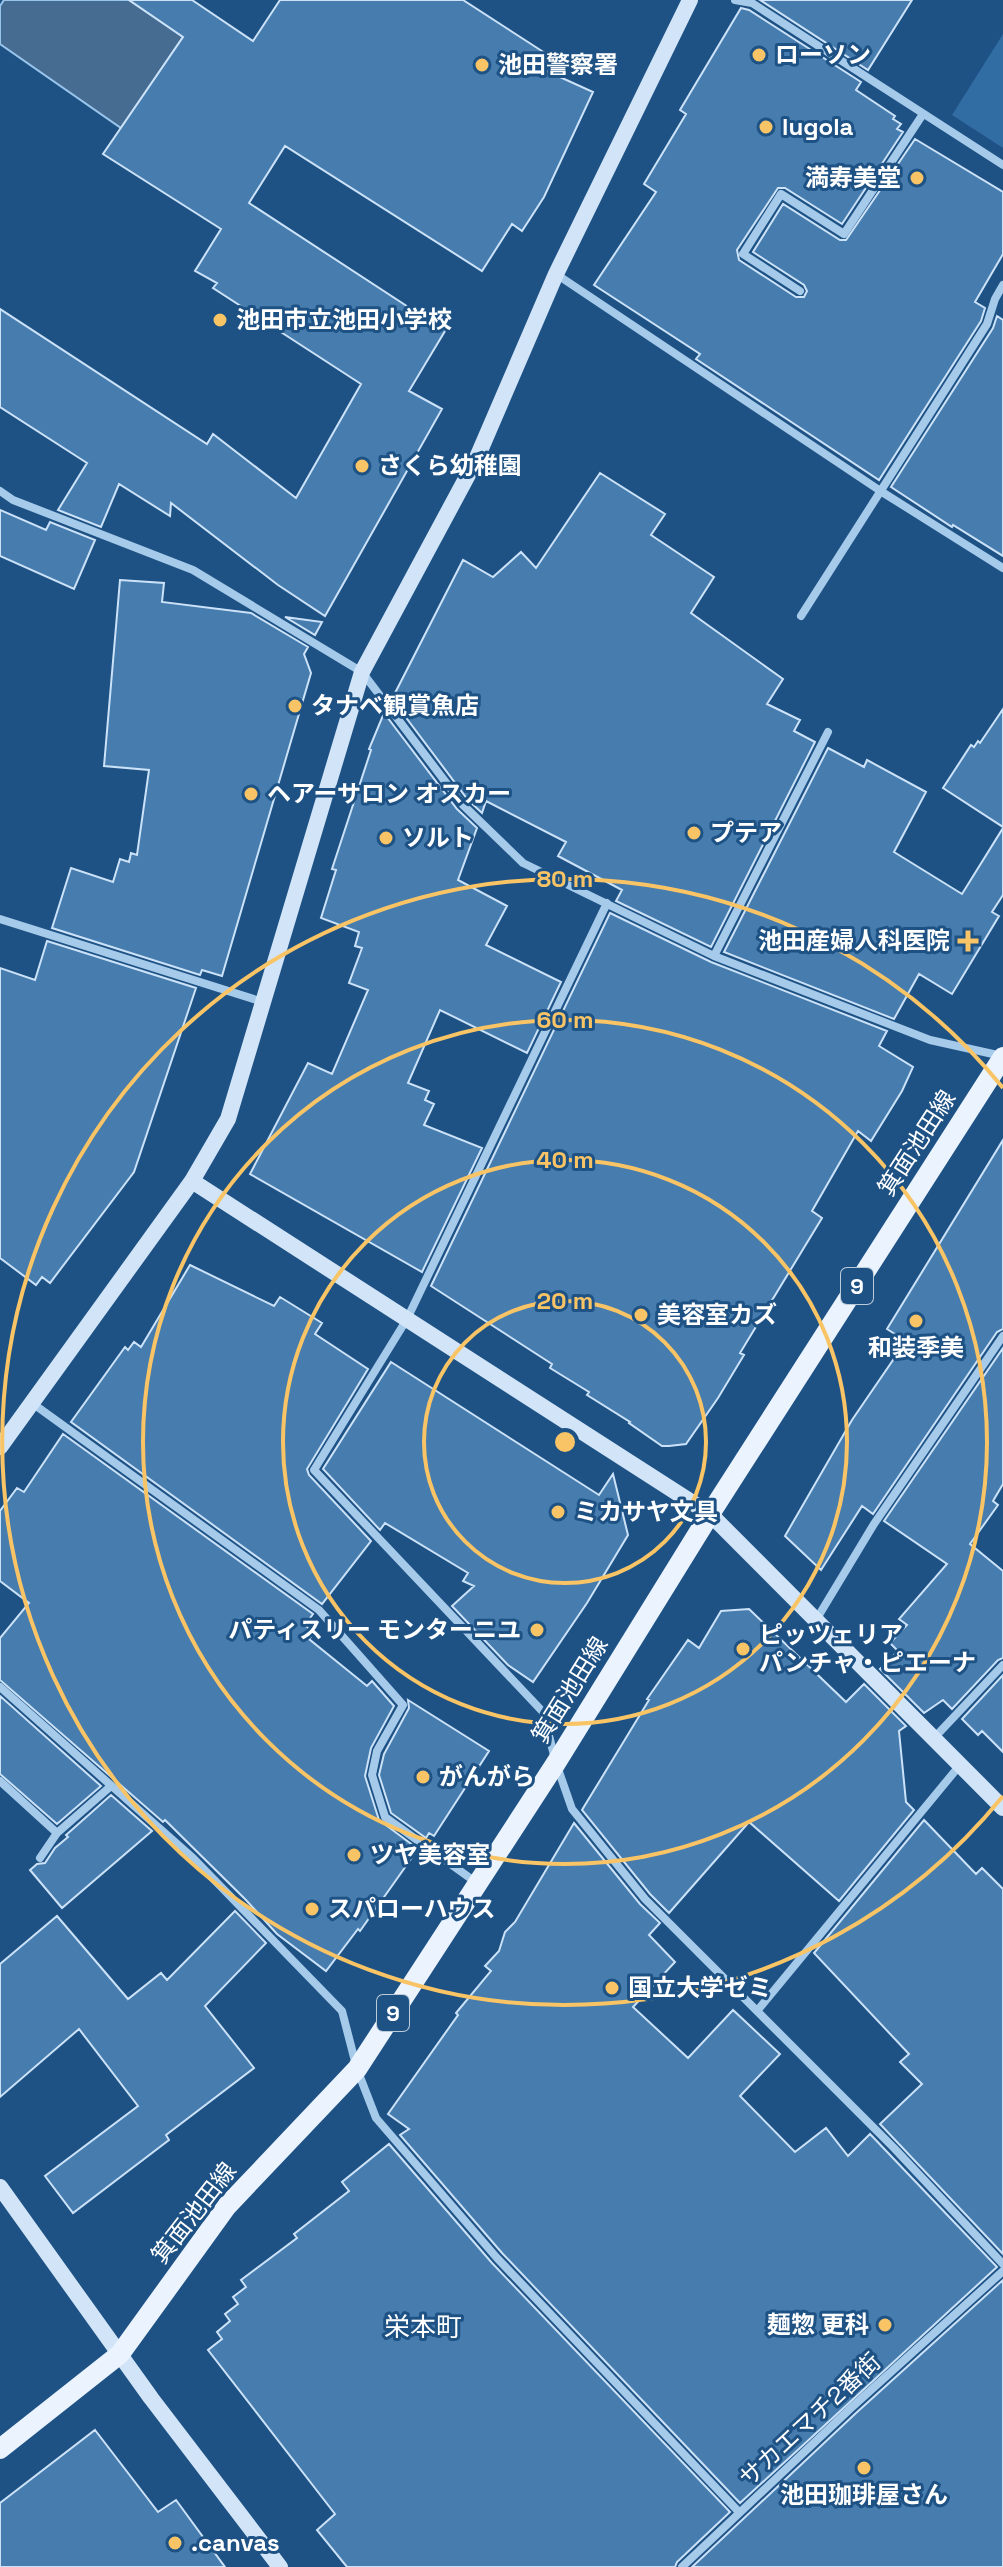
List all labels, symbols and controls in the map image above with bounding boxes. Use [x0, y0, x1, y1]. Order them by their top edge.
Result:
place label: ローソン [775, 39, 871, 70]
marker: ローソン [750, 46, 768, 64]
place label: 池田警察署 [498, 49, 618, 80]
marker: 池田警察署 [473, 56, 491, 74]
place label: lugola [782, 111, 854, 142]
marker: lugola [757, 118, 775, 136]
place label: 満寿美堂 [805, 162, 901, 193]
marker: 満寿美堂 [908, 169, 926, 187]
place label: 池田市立池田小学校 [236, 304, 452, 335]
marker: 池田市立池田小学校 [211, 311, 229, 329]
place label: さくら幼稚園 [378, 450, 522, 481]
marker: さくら幼稚園 [353, 457, 371, 475]
place label: タナベ観賞魚店 [311, 690, 479, 721]
marker: タナベ観賞魚店 [286, 697, 304, 715]
place label: ヘアーサロン オスカー [267, 778, 511, 809]
marker: ヘアーサロン オスカー [242, 785, 260, 803]
place label: プテア [710, 817, 782, 848]
place label: ソルト [402, 822, 474, 853]
marker: プテア [685, 824, 703, 842]
marker: ソルト [377, 829, 395, 847]
text: 80 m [537, 863, 593, 894]
place label: 池田産婦人科医院 [758, 925, 950, 956]
marker: 池田産婦人科医院 [957, 930, 979, 952]
text: 60 m [537, 1004, 593, 1035]
street label: 箕面池田線 [871, 1084, 962, 1201]
text: 40 m [536, 1144, 594, 1175]
road number: 9 [841, 1268, 873, 1304]
text: 20 m [537, 1285, 593, 1316]
place label: 美容室カズ [657, 1299, 777, 1330]
marker: 美容室カズ [632, 1306, 650, 1324]
marker: 和装季美 [907, 1312, 925, 1330]
place label: 和装季美 [868, 1332, 964, 1363]
centre of rings [551, 1428, 579, 1456]
place label: ミカサヤ文具 [574, 1496, 718, 1527]
marker: ミカサヤ文具 [549, 1503, 567, 1521]
place label: パティスリー モンターニユ [228, 1614, 521, 1645]
place label: ピッツェリア パンチャ・ピエーナ [759, 1619, 976, 1678]
marker: パティスリー モンターニユ [528, 1621, 546, 1639]
street label: 箕面池田線 [525, 1631, 615, 1749]
marker: ピッツェリア パンチャ・ピエーナ [734, 1640, 752, 1658]
place label: がんがら [439, 1761, 535, 1792]
marker: がんがら [414, 1768, 432, 1786]
place label: ツヤ美容室 [370, 1839, 490, 1870]
marker: ツヤ美容室 [345, 1846, 363, 1864]
place label: スパローハウス [328, 1893, 496, 1924]
marker: スパローハウス [303, 1900, 321, 1918]
place label: 国立大学ゼミ [628, 1972, 772, 2003]
marker: 国立大学ゼミ [603, 1979, 621, 1997]
road number: 9 [377, 1995, 409, 2031]
street label: 箕面池田線 [144, 2156, 243, 2270]
place label: 麺惣 更科 [767, 2309, 869, 2340]
district label: 栄本町 [384, 2310, 462, 2344]
marker: 麺惣 更科 [876, 2316, 894, 2334]
street label: サカエマチ2番街 [732, 2346, 887, 2493]
marker: 池田珈琲屋さん [855, 2459, 873, 2477]
place label: 池田珈琲屋さん [780, 2479, 948, 2510]
place label: .canvas [191, 2527, 280, 2558]
marker: .canvas [166, 2534, 184, 2552]

